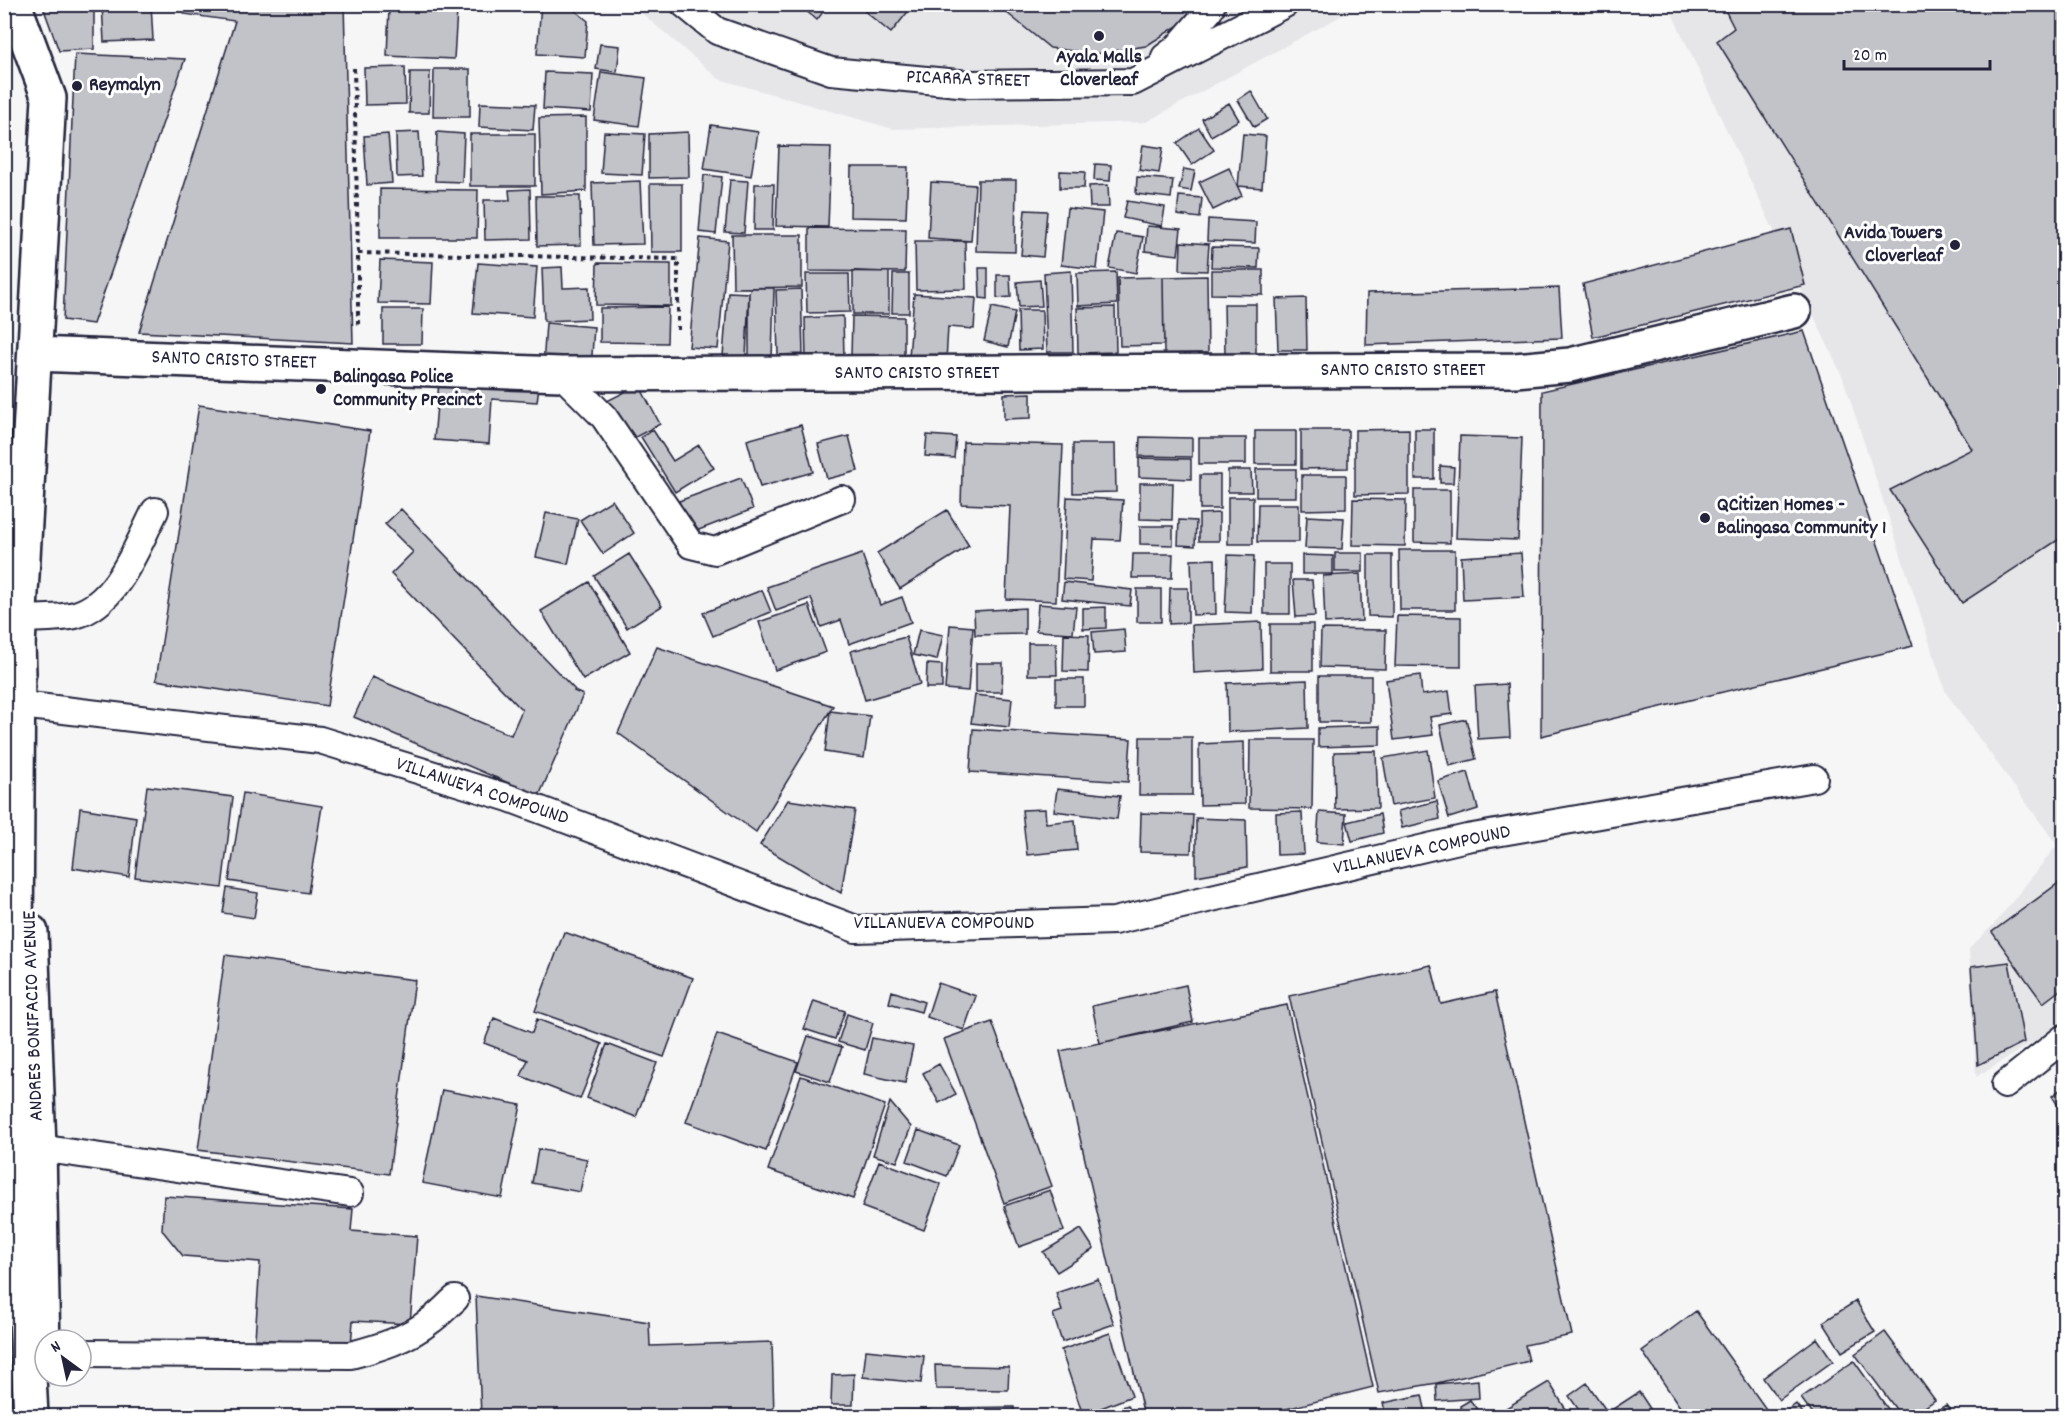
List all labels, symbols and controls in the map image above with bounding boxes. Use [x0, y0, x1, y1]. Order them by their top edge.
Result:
marker: Ayala Malls Cloverleaf [1092, 29, 1106, 43]
scale bar [1844, 33, 1990, 71]
place label: Ayala Malls Cloverleaf [1056, 44, 1142, 95]
text: 20 m [1853, 44, 1887, 69]
street label: PICARRA STREET [906, 64, 1030, 96]
place label: Reymalyn [89, 72, 161, 100]
marker: Reymalyn [70, 79, 84, 93]
place label: Avida Towers Cloverleaf [1844, 220, 1944, 271]
marker: Avida Towers Cloverleaf [1948, 238, 1962, 252]
street label: SANTO CRISTO STREET [151, 344, 317, 378]
street label: SANTO CRISTO STREET [1320, 357, 1486, 385]
street label: SANTO CRISTO STREET [834, 360, 1000, 388]
place label: Balingasa Police Community Precinct [333, 364, 483, 415]
marker: Balingasa Police Community Precinct [314, 382, 328, 396]
place label: QCitizen Homes - Balingasa Community 1 [1717, 492, 1886, 543]
marker: QCitizen Homes - Balingasa Community 1 [1698, 511, 1712, 525]
street label: VILLANUEVA COMPOUND [392, 751, 572, 833]
street label: VILLANUEVA COMPOUND [1331, 819, 1513, 883]
street label: ANDRES BONIFACIO AVENUE [16, 910, 52, 1122]
street label: VILLANUEVA COMPOUND [854, 910, 1034, 938]
north arrow [33, 1328, 93, 1388]
text: N [47, 1336, 66, 1359]

